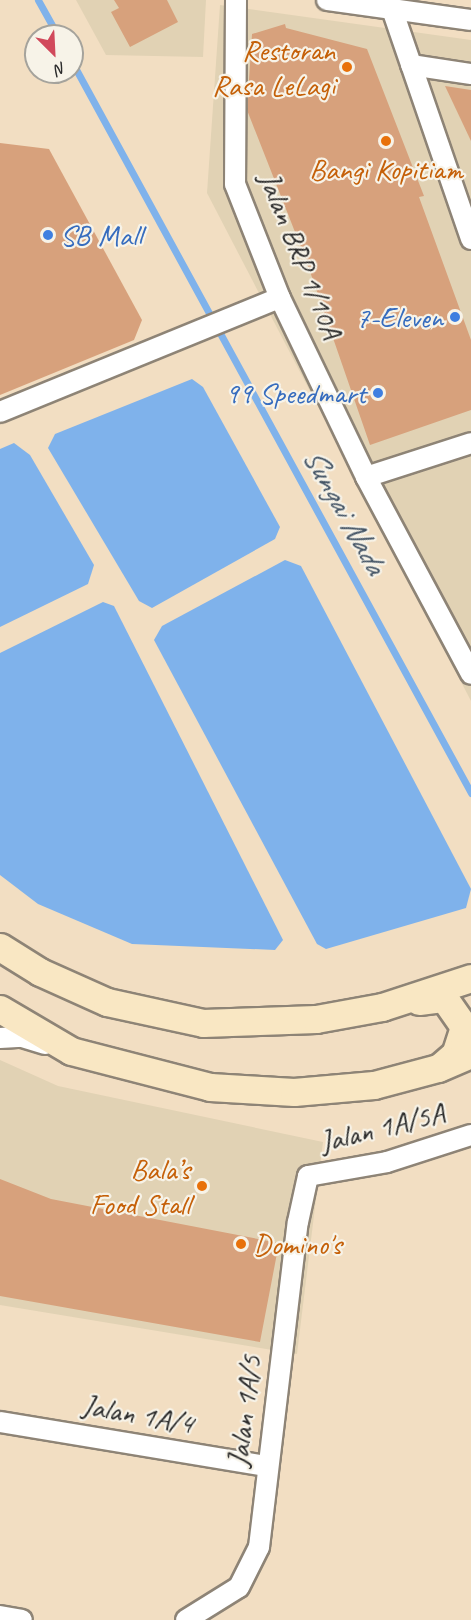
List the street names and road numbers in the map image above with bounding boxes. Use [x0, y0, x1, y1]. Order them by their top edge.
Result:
street label: Jalan BRP 1/10A [251, 166, 351, 344]
street label: Jalan 1A/5A [316, 1094, 448, 1160]
street label: Jalan 1A/5 [219, 1353, 269, 1469]
street label: Jalan 1A/4 [80, 1387, 196, 1441]

